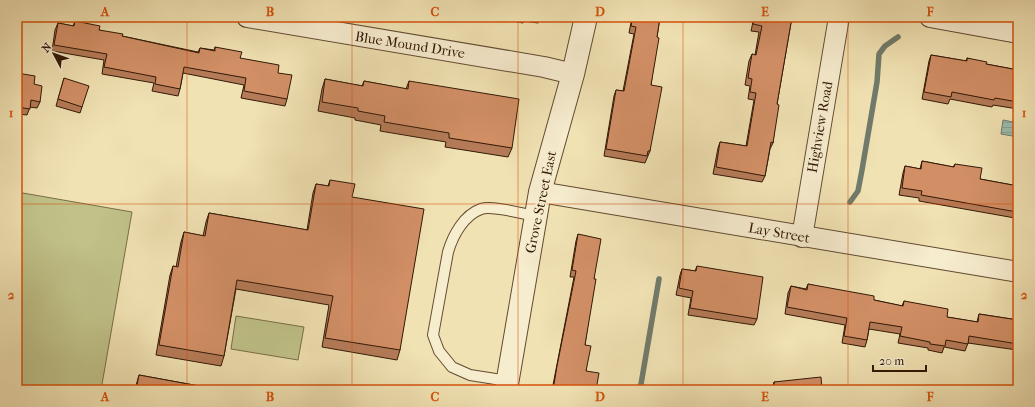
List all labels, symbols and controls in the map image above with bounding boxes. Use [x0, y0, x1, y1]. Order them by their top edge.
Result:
text: A [100, 4, 110, 19]
text: B [266, 4, 275, 19]
text: C [431, 4, 440, 19]
text: D [595, 4, 605, 19]
text: E [761, 4, 769, 19]
text: F [926, 4, 934, 19]
street label: Blue Mound Drive [354, 28, 466, 62]
north arrow [34, 34, 74, 74]
text: N [39, 40, 55, 55]
street label: Highview Road [804, 80, 836, 174]
text: 1 [9, 105, 14, 120]
text: 1 [1022, 105, 1027, 120]
street label: Grove Street East [522, 149, 560, 255]
street label: Lay Street [747, 219, 811, 247]
text: 2 [8, 287, 15, 302]
text: 2 [1021, 287, 1028, 302]
scale bar [873, 347, 926, 373]
text: 20 m [879, 354, 904, 368]
text: A [100, 389, 110, 404]
text: B [266, 389, 275, 404]
text: C [431, 389, 440, 404]
text: D [595, 389, 605, 404]
text: E [761, 389, 769, 404]
text: F [926, 389, 934, 404]

